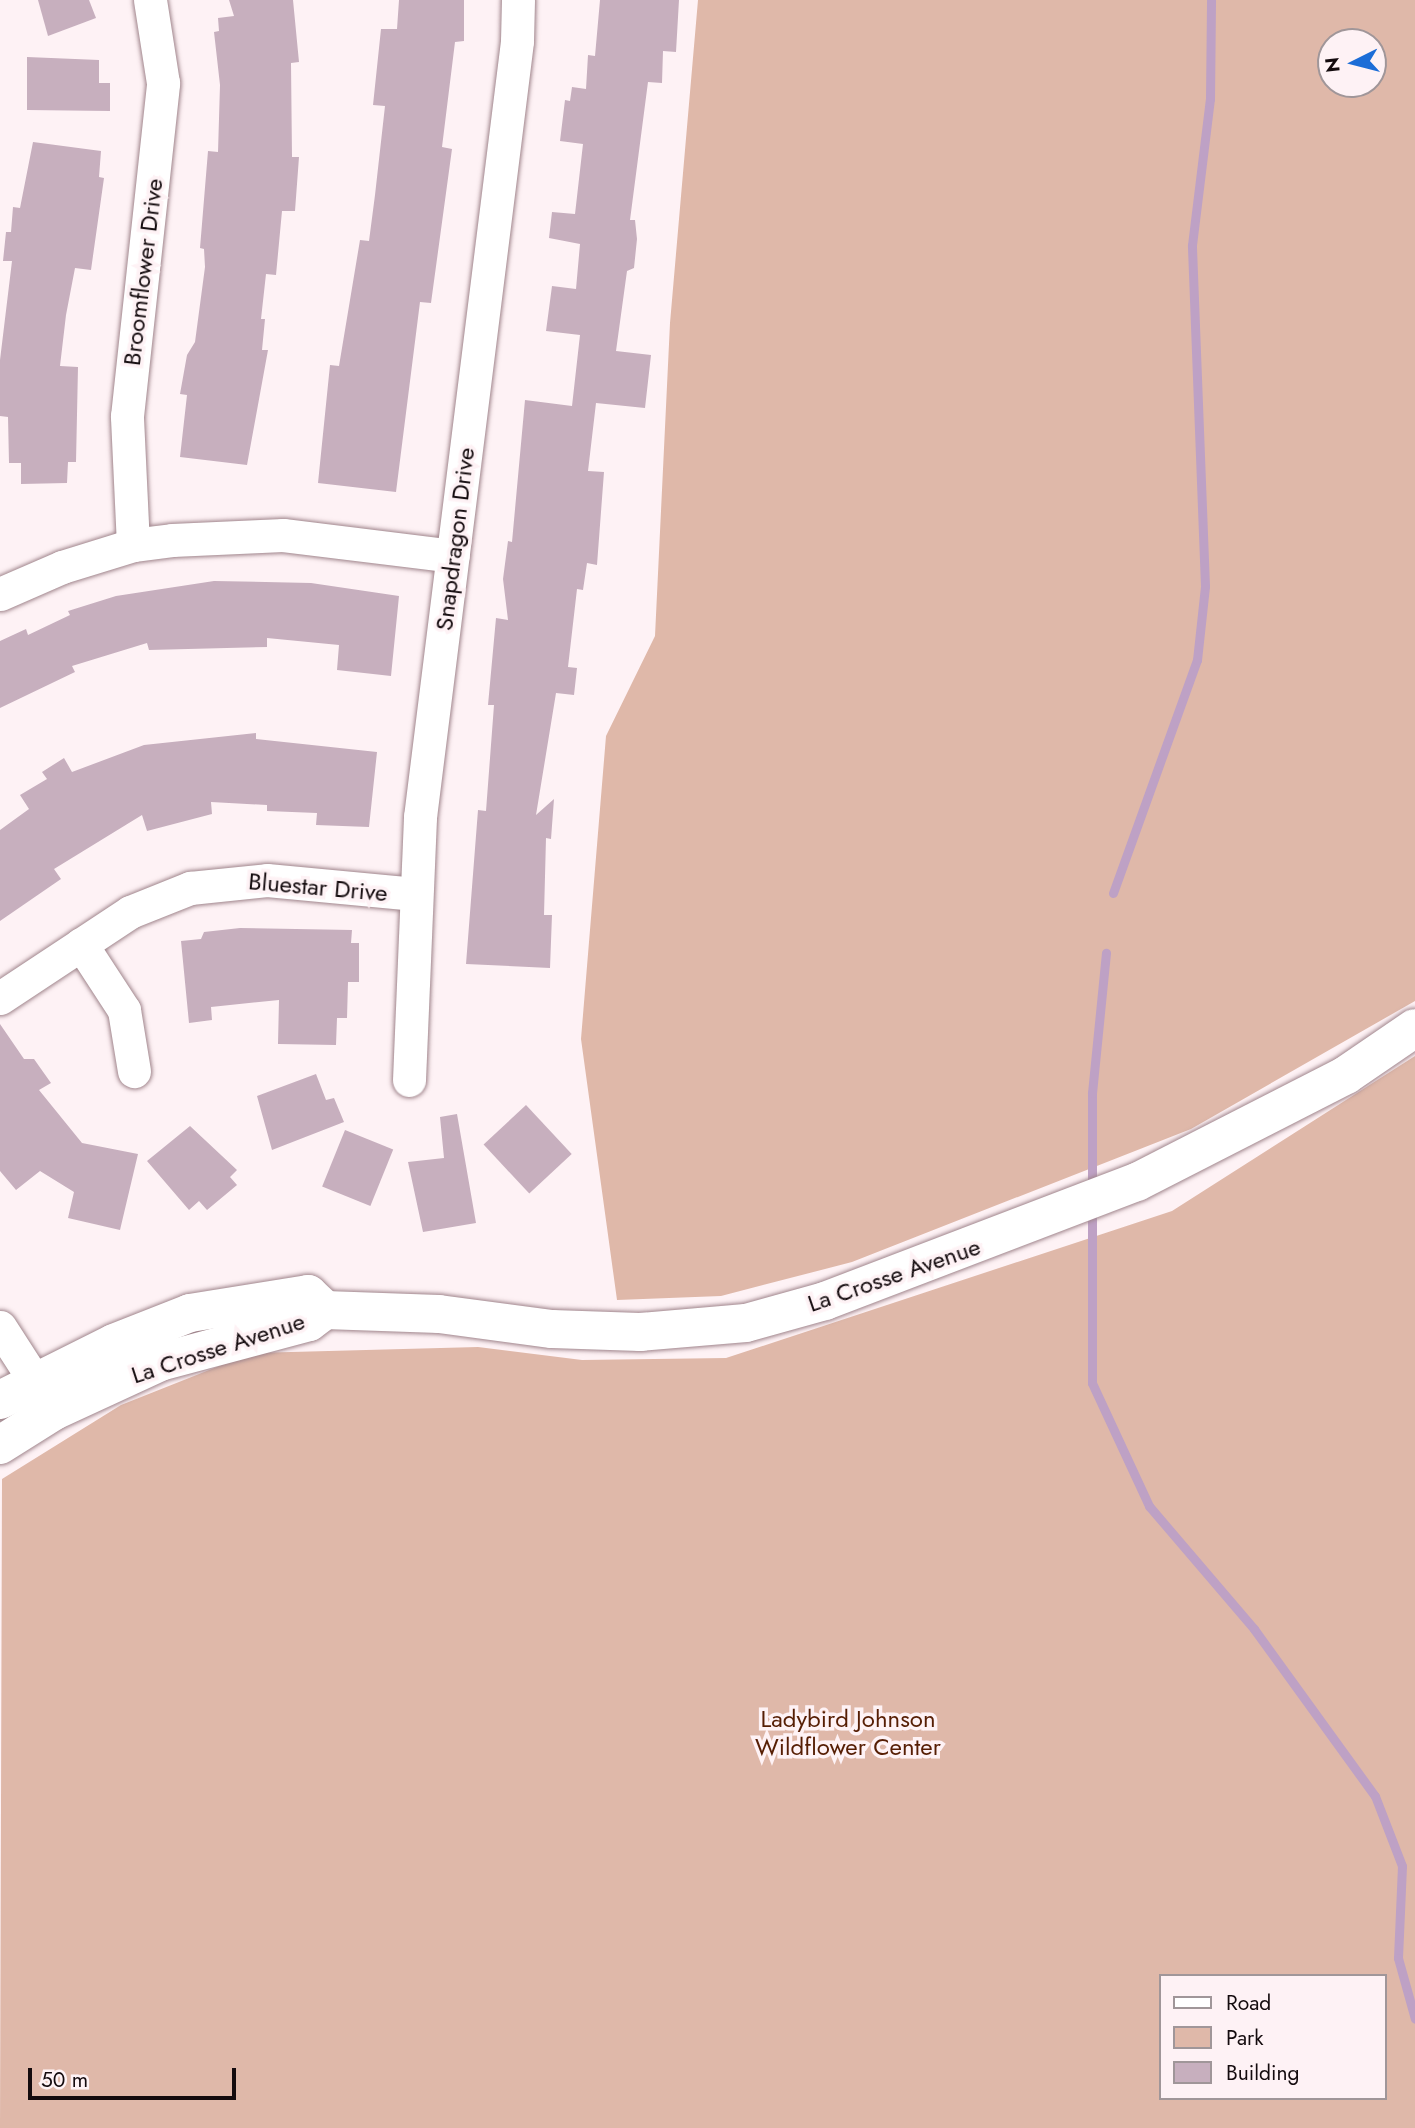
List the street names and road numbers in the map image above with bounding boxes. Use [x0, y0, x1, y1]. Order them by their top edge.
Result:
street label: Broomflower Drive [117, 177, 169, 367]
street label: Snapdragon Drive [429, 446, 481, 632]
street label: Bluestar Drive [247, 867, 389, 907]
street label: La Crosse Avenue [804, 1232, 984, 1318]
street label: La Crosse Avenue [128, 1306, 308, 1390]

